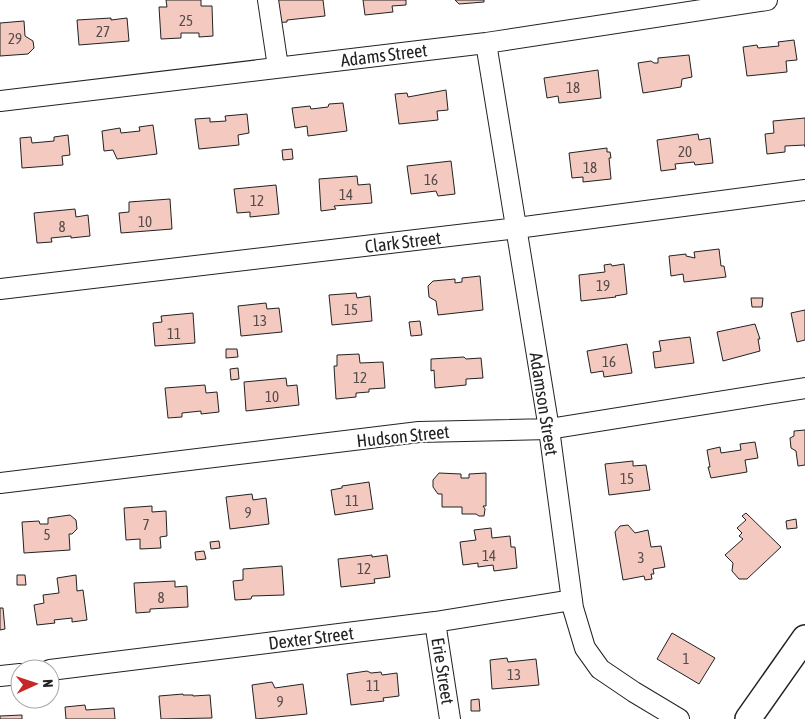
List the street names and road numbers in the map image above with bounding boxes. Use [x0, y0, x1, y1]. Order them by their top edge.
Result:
street label: Adams Street [340, 39, 428, 71]
street label: Clark Street [364, 227, 442, 257]
street label: Adamson Street [525, 351, 563, 457]
street label: Hudson Street [356, 421, 450, 451]
street label: Dexter Street [267, 622, 355, 654]
street label: Erie Street [427, 636, 459, 706]

